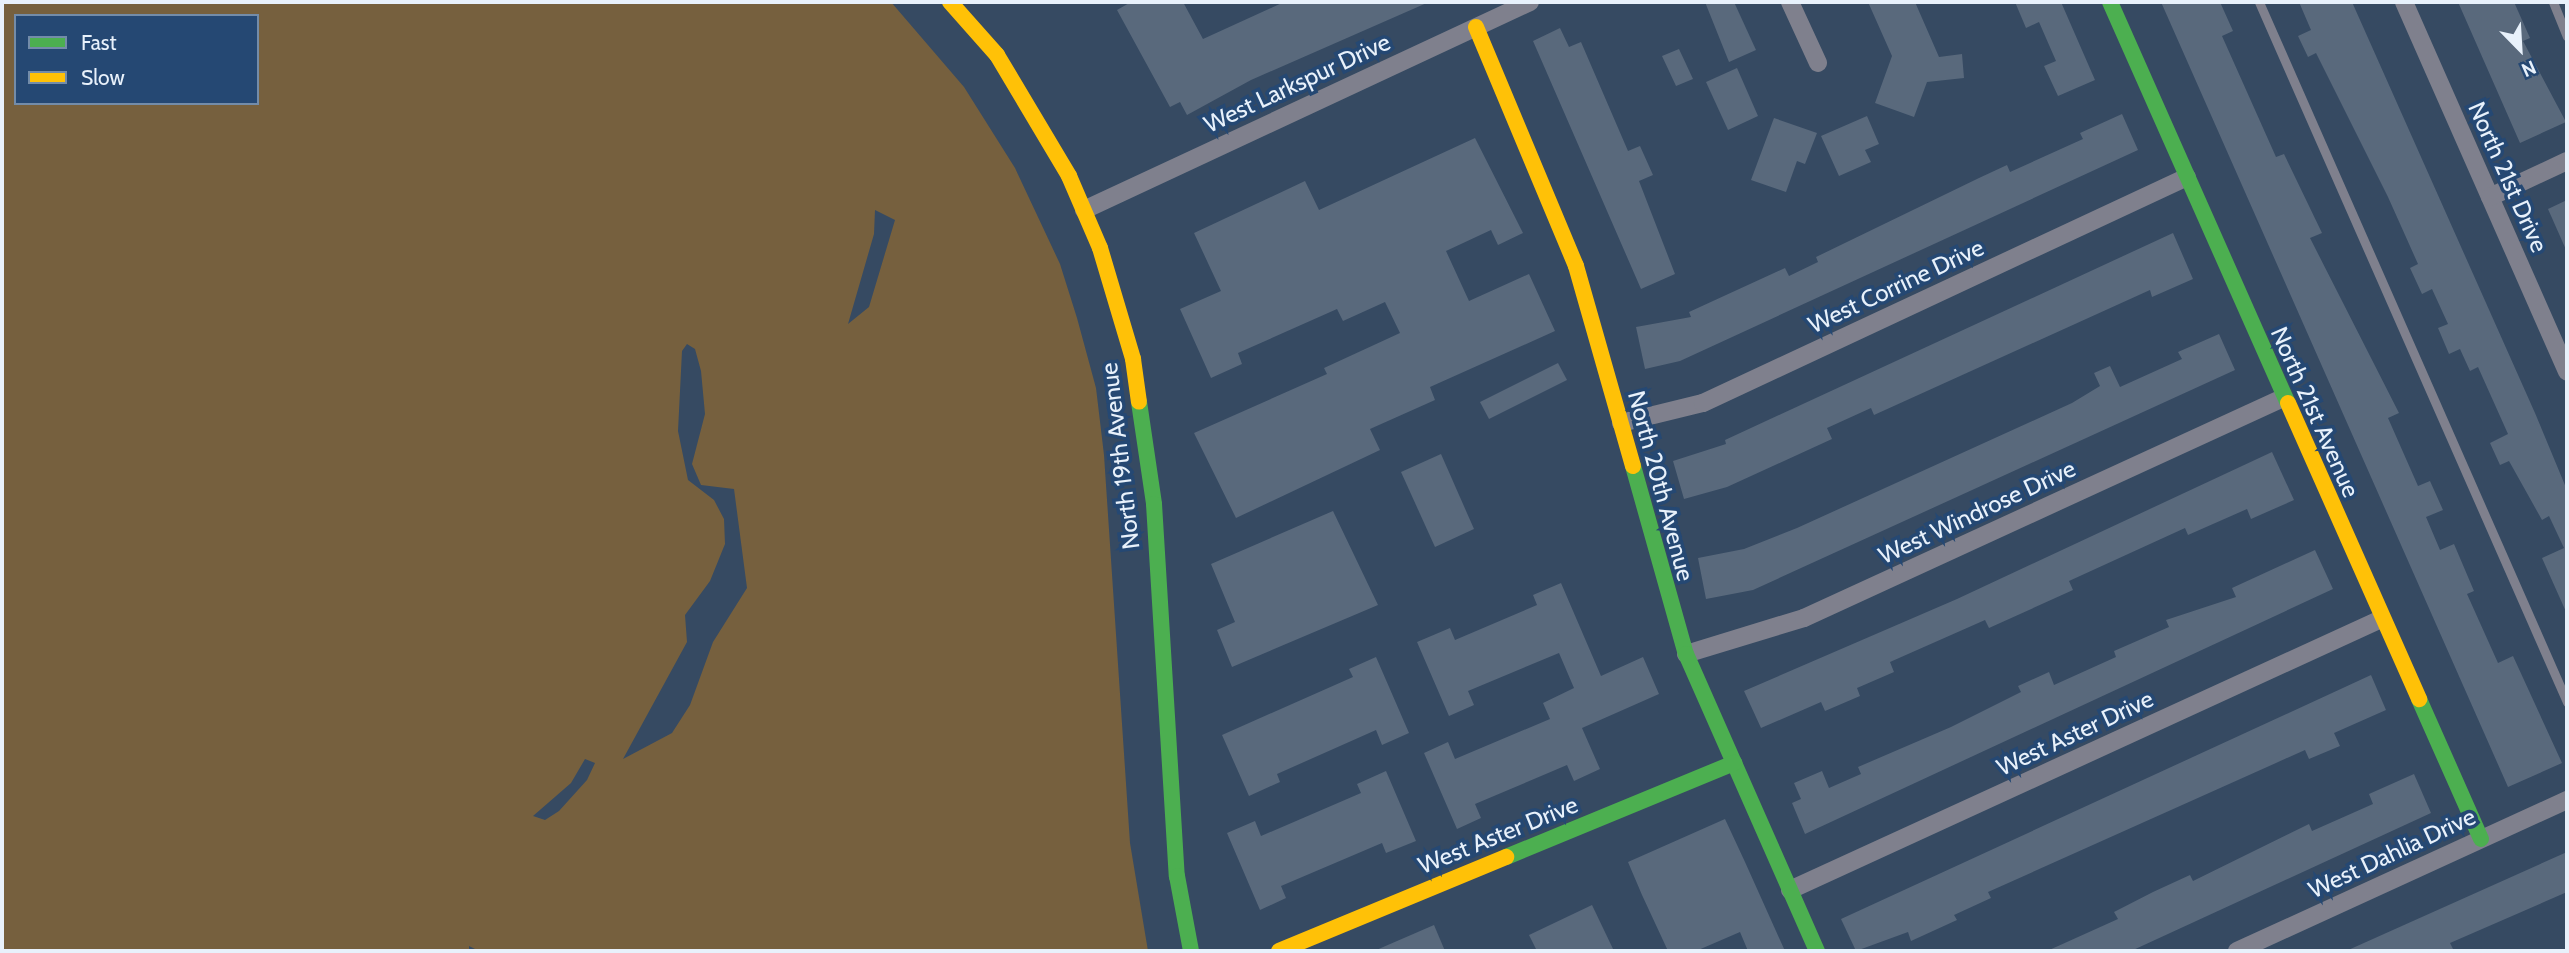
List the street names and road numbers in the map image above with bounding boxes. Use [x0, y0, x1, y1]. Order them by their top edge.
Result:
street label: West Larkspur Drive [1199, 27, 1395, 139]
street label: North 21st Drive [2462, 97, 2554, 257]
street label: West Corrine Drive [1804, 233, 1988, 339]
street label: North 21st Avenue [2264, 322, 2366, 502]
street label: North 19th Avenue [1094, 361, 1146, 551]
street label: North 20th Avenue [1622, 388, 1700, 584]
street label: West Windrose Drive [1874, 454, 2080, 570]
street label: West Aster Drive [1992, 684, 2158, 782]
street label: West Aster Drive [1414, 790, 1582, 880]
street label: West Dahlia Drive [2304, 802, 2480, 904]

